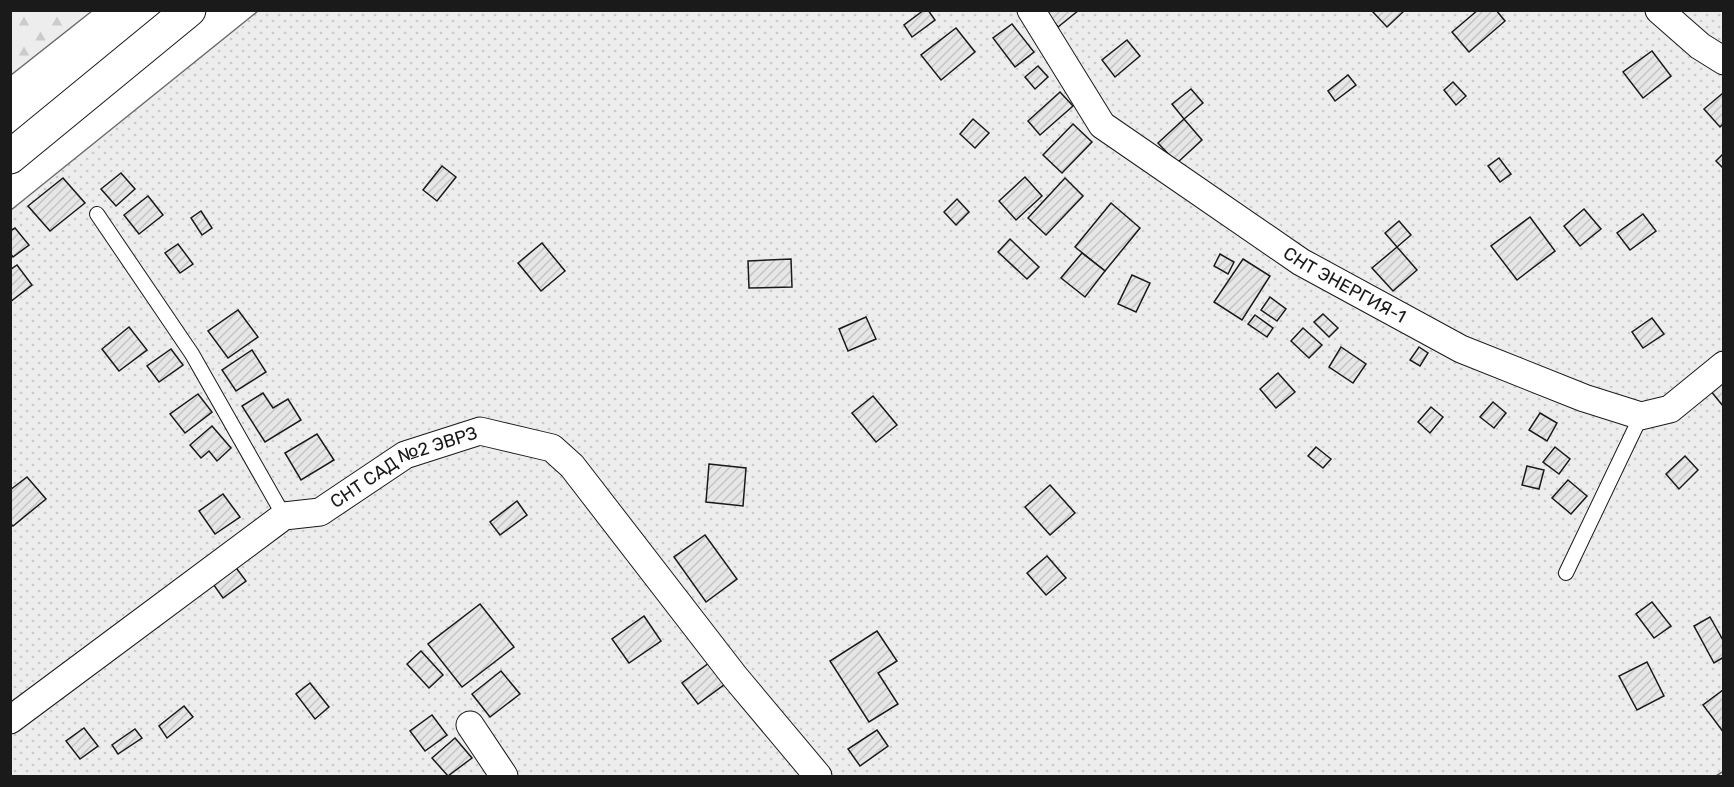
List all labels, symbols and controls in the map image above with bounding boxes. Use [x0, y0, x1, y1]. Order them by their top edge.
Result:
street label: СНТ ЭНЕРГИЯ-1 [1279, 242, 1410, 328]
street label: СНТ САД №2 ЭВРЗ [326, 422, 480, 513]

